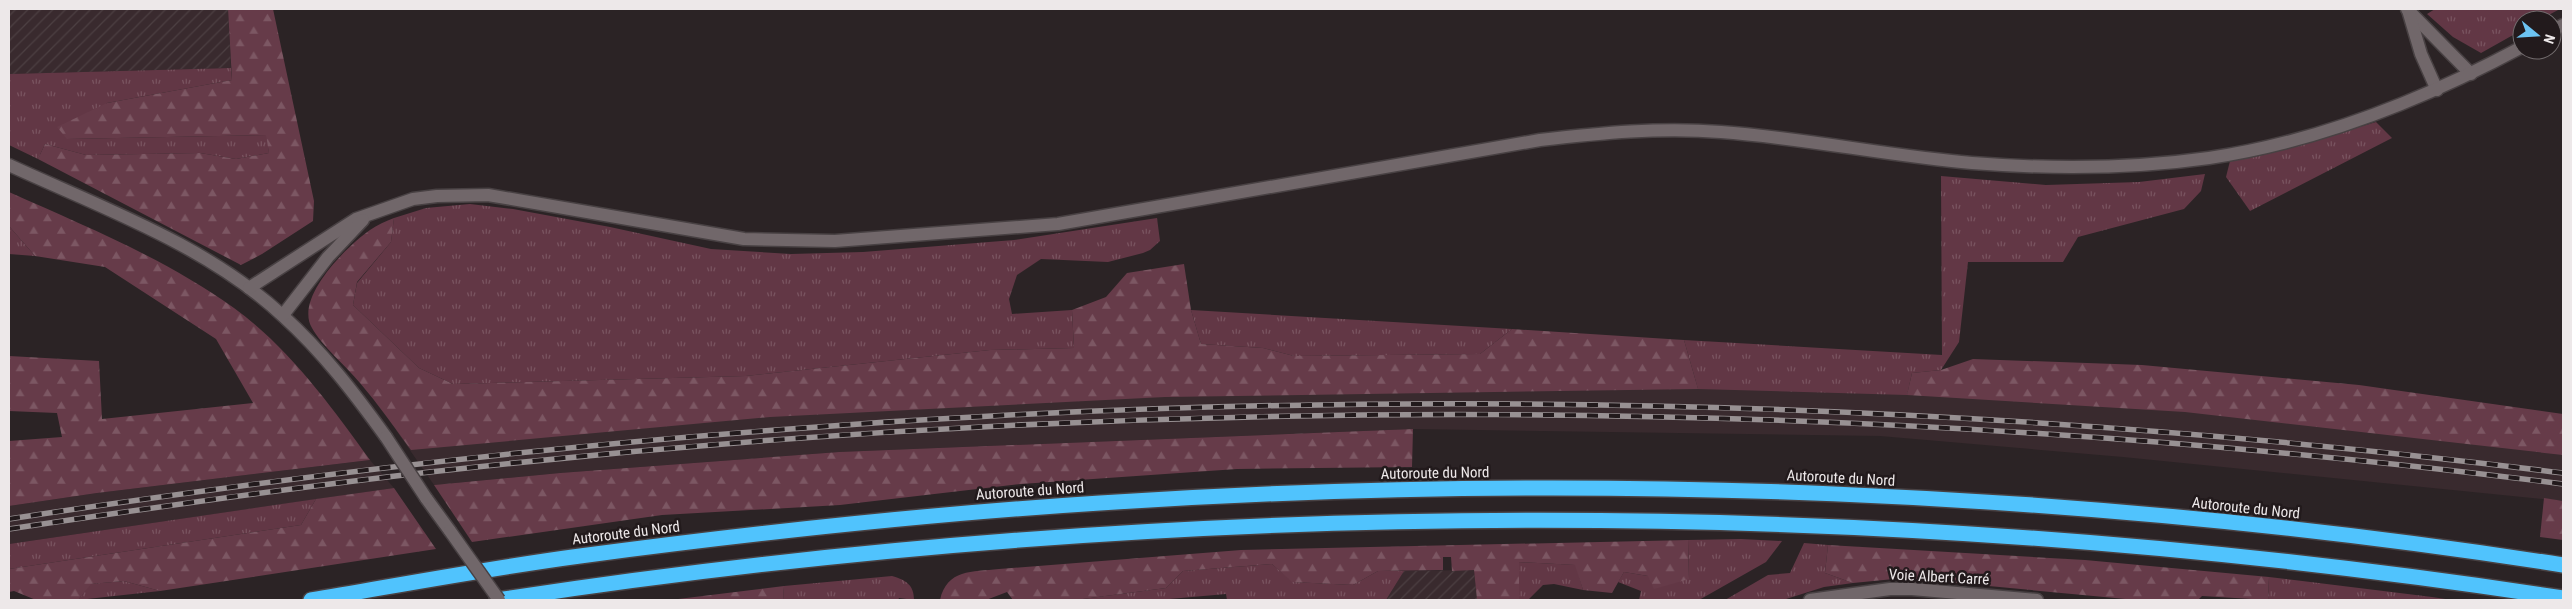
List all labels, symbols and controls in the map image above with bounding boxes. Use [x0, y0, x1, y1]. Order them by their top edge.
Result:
north arrow [2512, 10, 2562, 60]
text: N [2540, 32, 2558, 46]
street label: Autoroute du Nord [1381, 463, 1489, 483]
street label: Autoroute du Nord [1786, 466, 1896, 490]
street label: Autoroute du Nord [975, 478, 1085, 504]
street label: Autoroute du Nord [2191, 493, 2301, 523]
street label: Autoroute du Nord [571, 517, 681, 549]
street label: Voie Albert Carré [1888, 565, 1990, 589]

